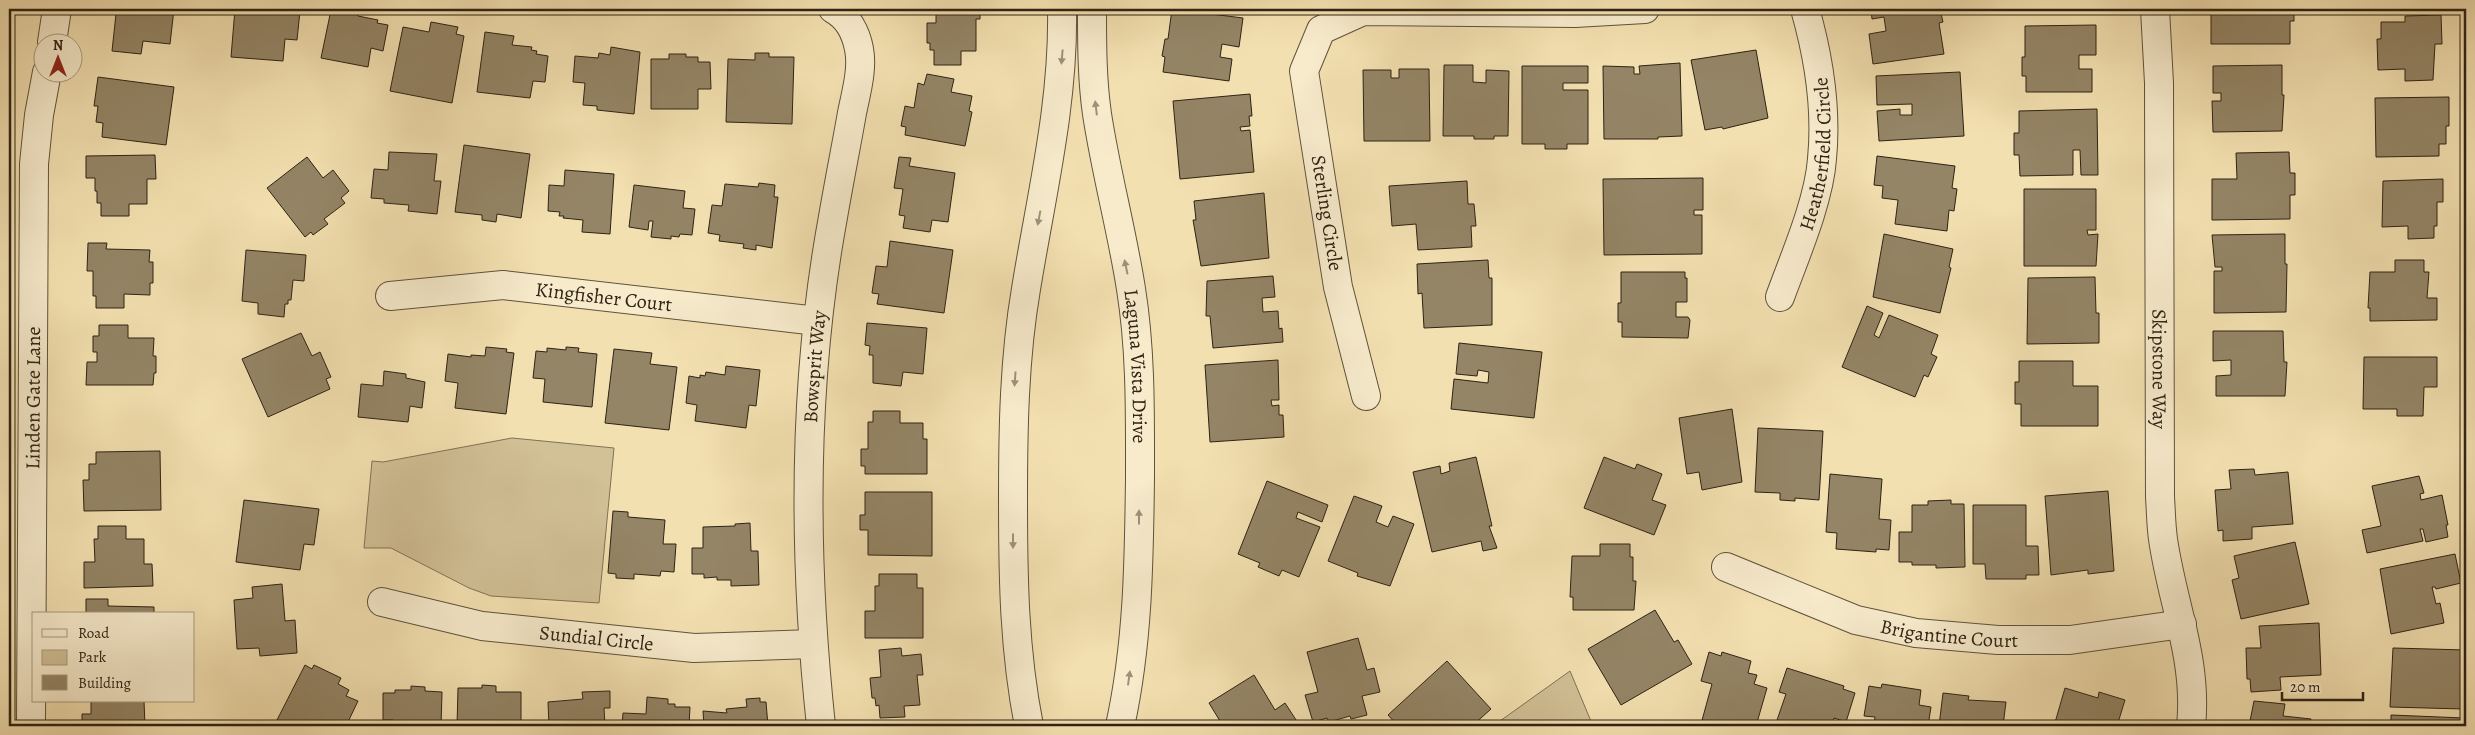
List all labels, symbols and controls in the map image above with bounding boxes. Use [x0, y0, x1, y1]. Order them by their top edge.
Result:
north arrow [32, 32, 82, 82]
text: N [53, 36, 63, 55]
one-way arrow [1058, 50, 1066, 66]
street label: Heatherfield Circle [1792, 76, 1837, 234]
one-way arrow [1092, 99, 1100, 115]
street label: Sterling Circle [1305, 153, 1349, 273]
one-way arrow [1034, 211, 1042, 227]
one-way arrow [1122, 260, 1130, 275]
street label: Kingfisher Court [534, 275, 674, 318]
street label: Laguna Vista Drive [1118, 287, 1154, 443]
street label: Bowsprit Way [797, 308, 833, 424]
street label: Skipstone Way [2146, 309, 2173, 430]
street label: Linden Gate Lane [19, 326, 47, 469]
one-way arrow [1011, 371, 1019, 387]
one-way arrow [1136, 508, 1144, 524]
one-way arrow [1009, 533, 1017, 549]
legend [32, 612, 195, 702]
street label: Brigantine Court [1878, 612, 2019, 654]
street label: Sundial Circle [538, 619, 655, 657]
text: Road [78, 623, 110, 643]
text: Park [78, 647, 107, 667]
one-way arrow [1125, 670, 1133, 686]
scale bar [2282, 670, 2364, 702]
text: Building [78, 673, 131, 693]
text: 20 m [2290, 677, 2321, 697]

